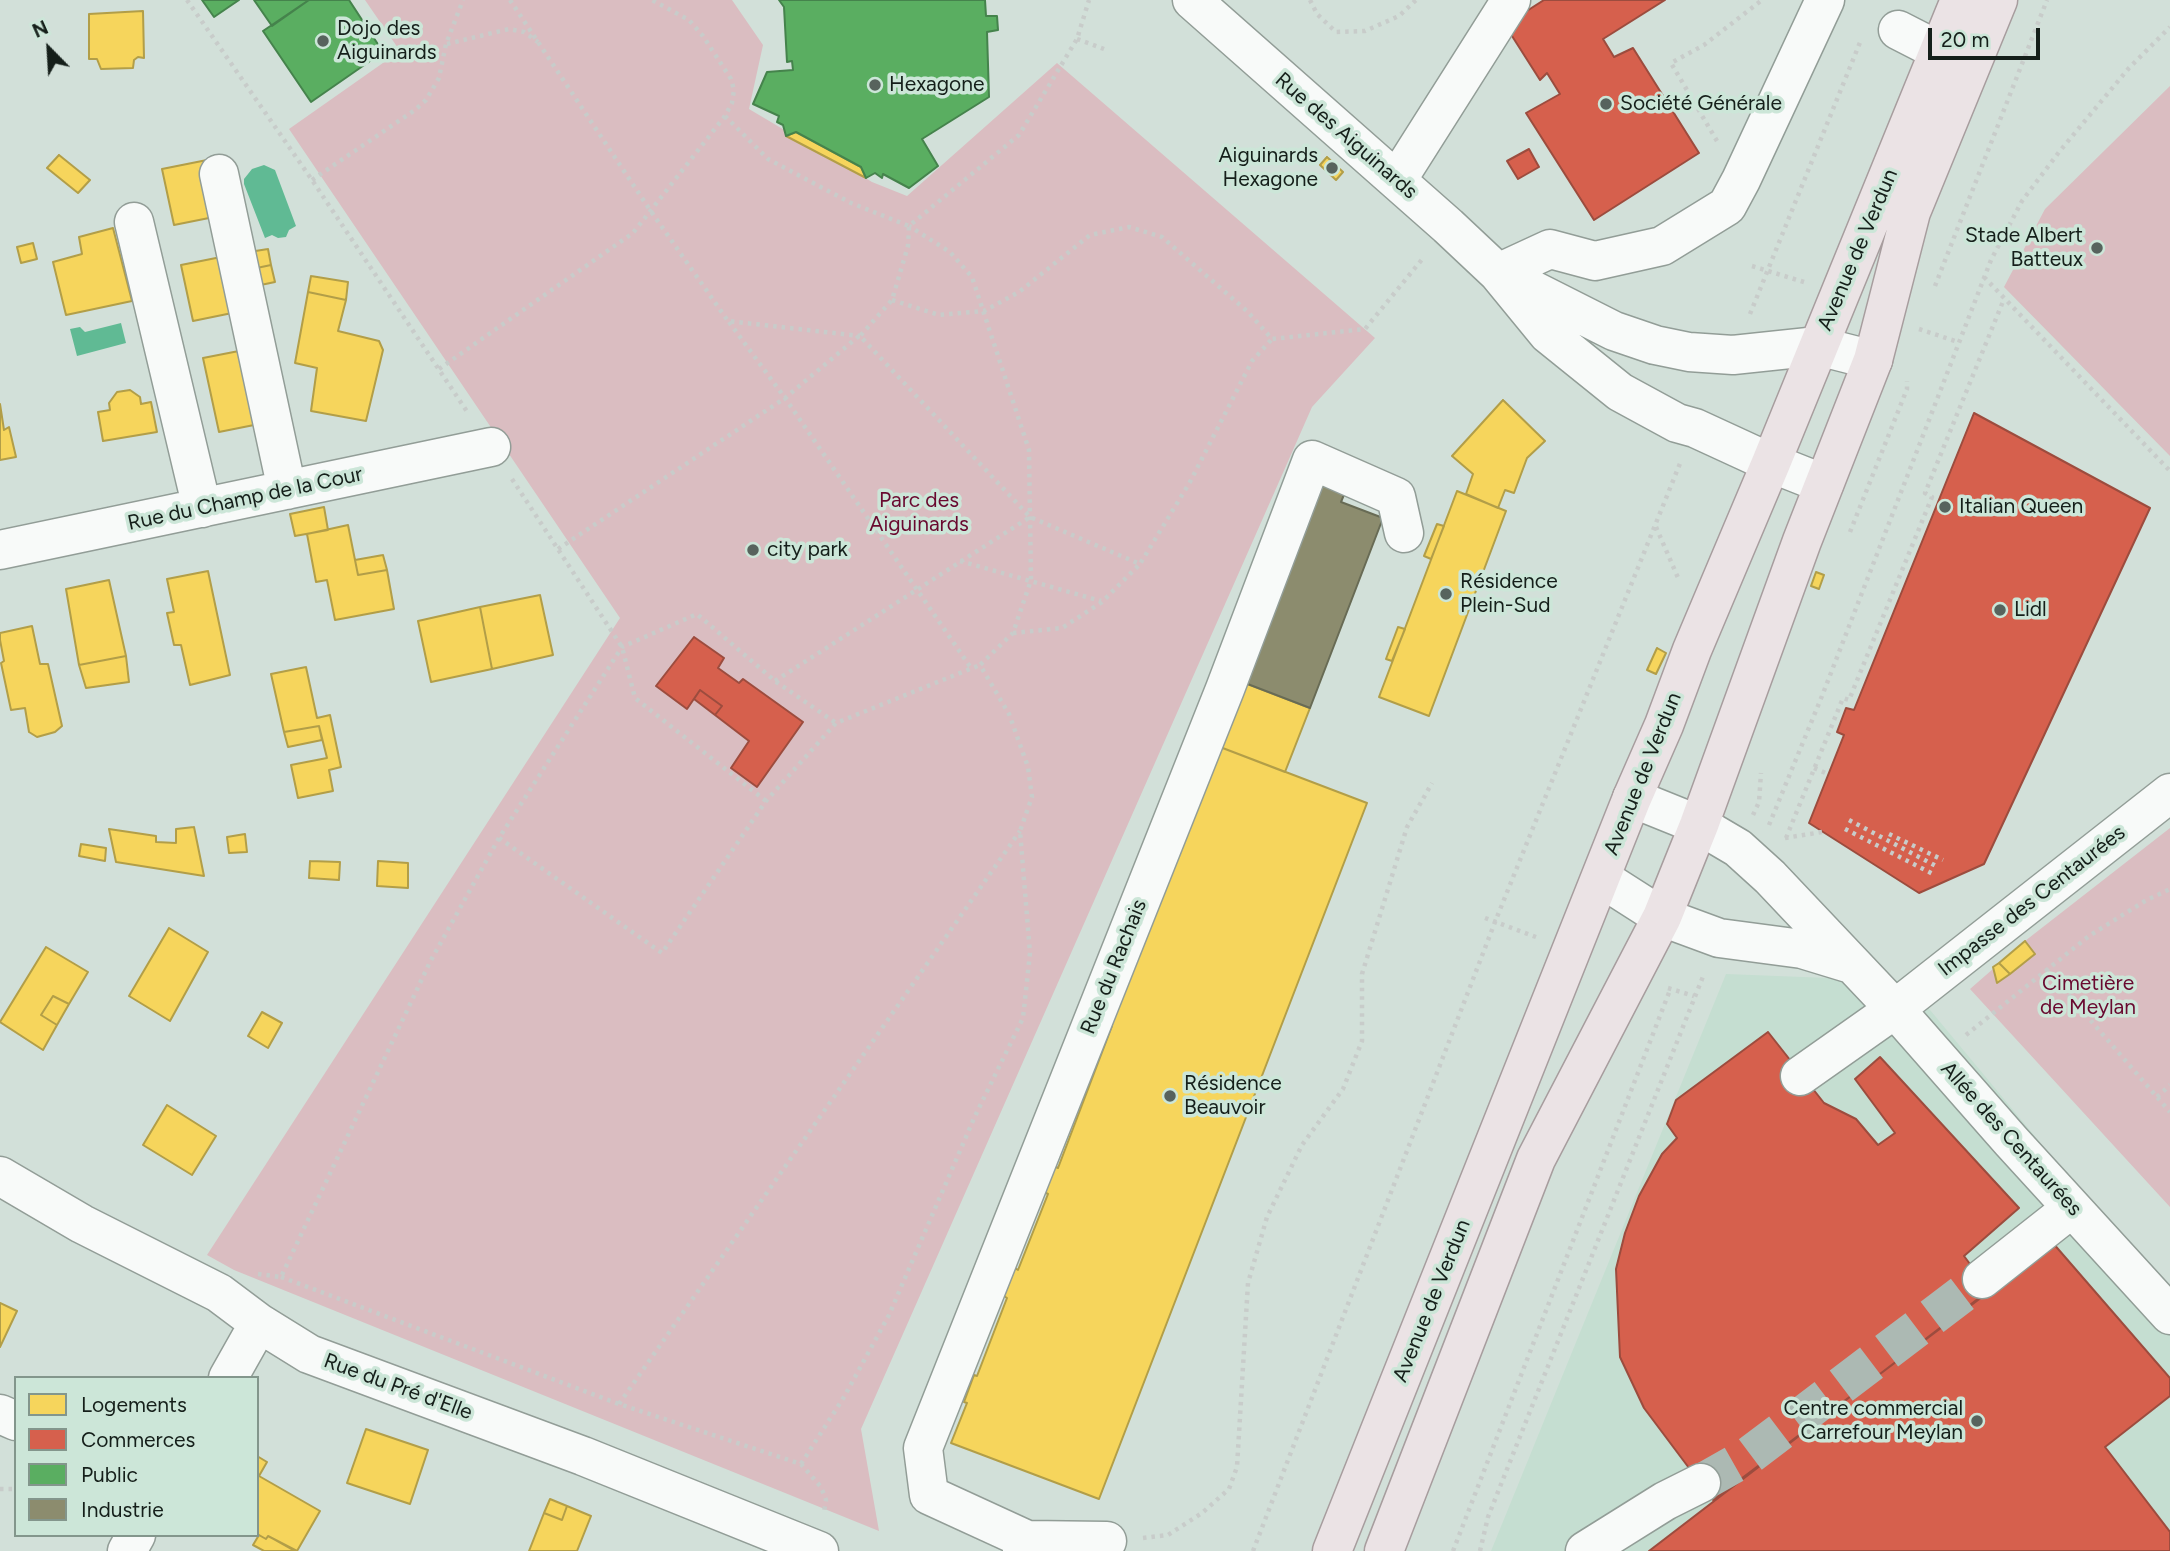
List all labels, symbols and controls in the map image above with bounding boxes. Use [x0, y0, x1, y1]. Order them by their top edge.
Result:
north arrow [14, 14, 84, 84]
scale bar [1932, 14, 2044, 58]
text: N [29, 16, 52, 43]
place label: Dojo des Aiguinards [337, 16, 437, 66]
text: 20 m [1941, 27, 1989, 52]
marker: Dojo des Aiguinards [315, 33, 331, 49]
street label: Rue des Aiguinards [1270, 67, 1422, 205]
place label: Hexagone [889, 72, 984, 98]
marker: Hexagone [867, 77, 883, 93]
place label: Société Générale [1620, 91, 1782, 117]
marker: Société Générale [1598, 96, 1614, 112]
place label: Aiguinards Hexagone [1218, 143, 1318, 193]
marker: Aiguinards Hexagone [1324, 160, 1340, 176]
street label: Avenue de Verdun [1813, 165, 1903, 335]
place label: Stade Albert Batteux [1965, 223, 2083, 273]
marker: Stade Albert Batteux [2089, 240, 2105, 256]
street label: Rue du Champ de la Cour [125, 462, 365, 536]
park label: Parc des Aiguinards [869, 488, 969, 538]
place label: Italian Queen [1959, 494, 2083, 520]
marker: Italian Queen [1937, 499, 1953, 515]
place label: city park [767, 537, 848, 563]
marker: city park [745, 542, 761, 558]
place label: Résidence Plein-Sud [1460, 569, 1558, 619]
marker: Résidence Plein-Sud [1438, 586, 1454, 602]
place label: Lidl [2014, 597, 2047, 623]
marker: Lidl [1992, 602, 2008, 618]
street label: Avenue de Verdun [1599, 689, 1687, 859]
street label: Impasse des Centaurées [1934, 820, 2130, 982]
street label: Rue du Rachais [1076, 896, 1152, 1038]
park label: Cimetière de Meylan [2040, 971, 2136, 1021]
street label: Allée des Centaurées [1935, 1057, 2087, 1221]
place label: Résidence Beauvoir [1184, 1071, 1282, 1121]
marker: Résidence Beauvoir [1162, 1088, 1178, 1104]
street label: Avenue de Verdun [1388, 1216, 1476, 1386]
street label: Rue du Pré d'Elle [320, 1348, 476, 1426]
legend [14, 1376, 259, 1537]
text: Logements [81, 1392, 187, 1417]
place label: Centre commercial Carrefour Meylan [1784, 1396, 1963, 1446]
marker: Centre commercial Carrefour Meylan [1969, 1413, 1985, 1429]
text: Commerces [81, 1427, 195, 1452]
text: Public [81, 1462, 138, 1487]
text: Industrie [81, 1497, 164, 1522]

